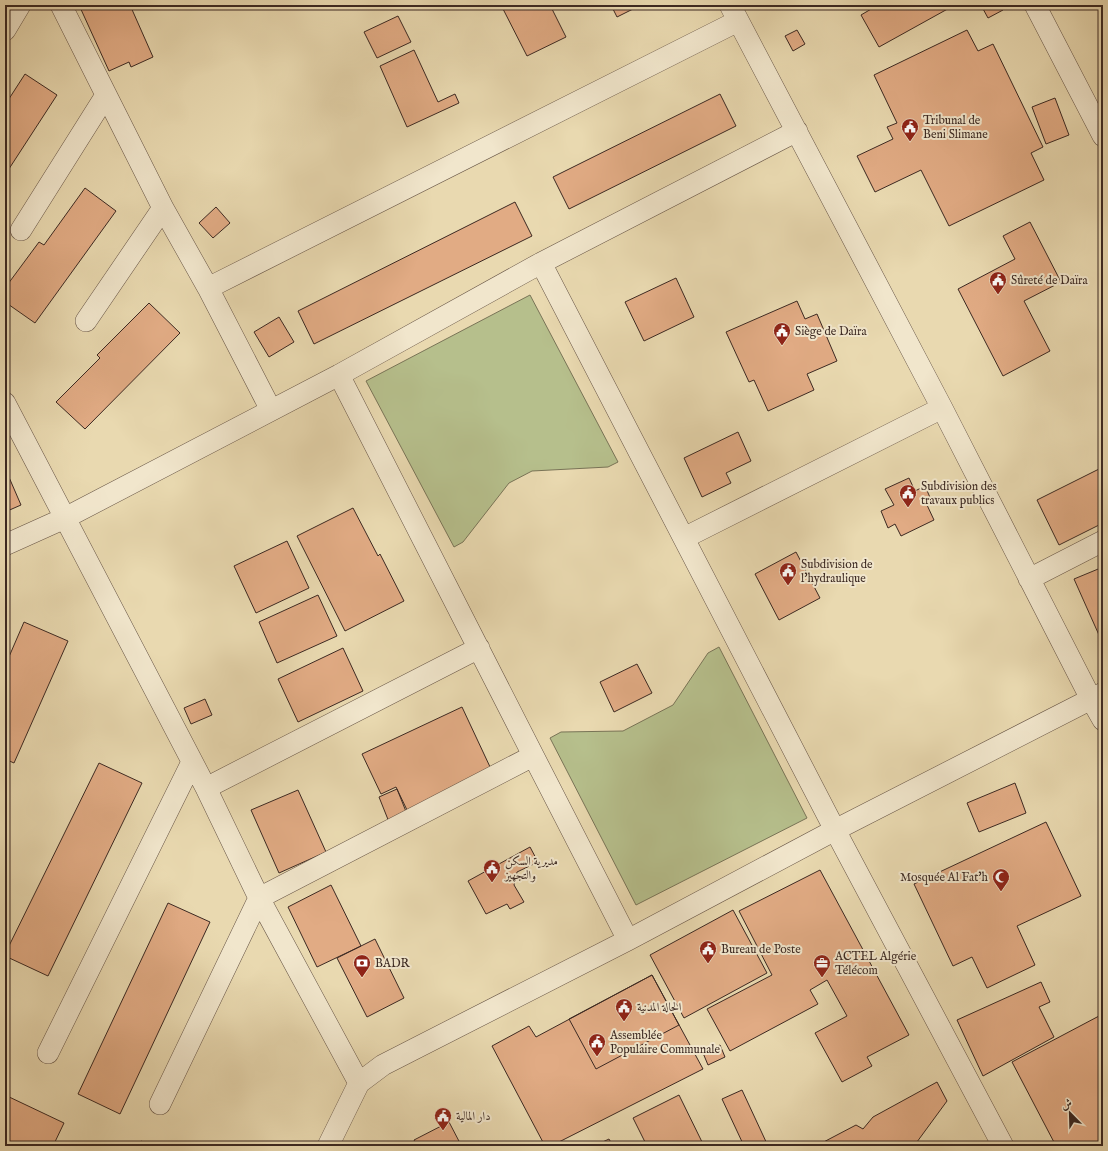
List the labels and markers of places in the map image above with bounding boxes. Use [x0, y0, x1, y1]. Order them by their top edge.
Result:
place label: Tribunal de Beni Slimane [923, 113, 988, 142]
public building icon: Tribunal de Beni Slimane [900, 117, 920, 142]
public building icon: Sûreté de Daïra [988, 270, 1008, 295]
place label: Sûreté de Daïra [1011, 273, 1088, 288]
public building icon: Siège de Daïra [772, 321, 792, 346]
place label: Siège de Daïra [795, 324, 867, 339]
place label: Subdivision des travaux publics [921, 479, 997, 509]
public building icon: Subdivision des travaux publics [898, 483, 918, 508]
place label: Subdivision de l'hydraulique [801, 557, 873, 587]
public building icon: Subdivision de l'hydraulique [778, 561, 798, 586]
place label: مديرية السكن والتجهيز [503, 854, 558, 883]
public building icon: مديرية السكن والتجهيز [482, 858, 502, 883]
mosque icon: Mosquée Al Fat'h [991, 867, 1011, 892]
place label: Mosquée Al Fat'h [900, 870, 989, 886]
public building icon: Bureau de Poste [698, 939, 718, 964]
place label: Bureau de Poste [721, 942, 801, 957]
place label: ACTEL Algérie Télécom [834, 949, 917, 978]
bank icon: BADR [352, 953, 372, 978]
office icon: ACTEL Algérie Télécom [812, 953, 832, 978]
place label: BADR [375, 956, 411, 971]
public building icon: الحالة المدنية [614, 997, 634, 1022]
place label: الحالة المدنية [637, 1000, 682, 1015]
place label: Assemblée Populaire Communale [609, 1028, 721, 1058]
public building icon: Assemblée Populaire Communale [587, 1032, 607, 1057]
public building icon: دار المالية [433, 1106, 453, 1131]
place label: دار المالية [456, 1109, 491, 1124]

